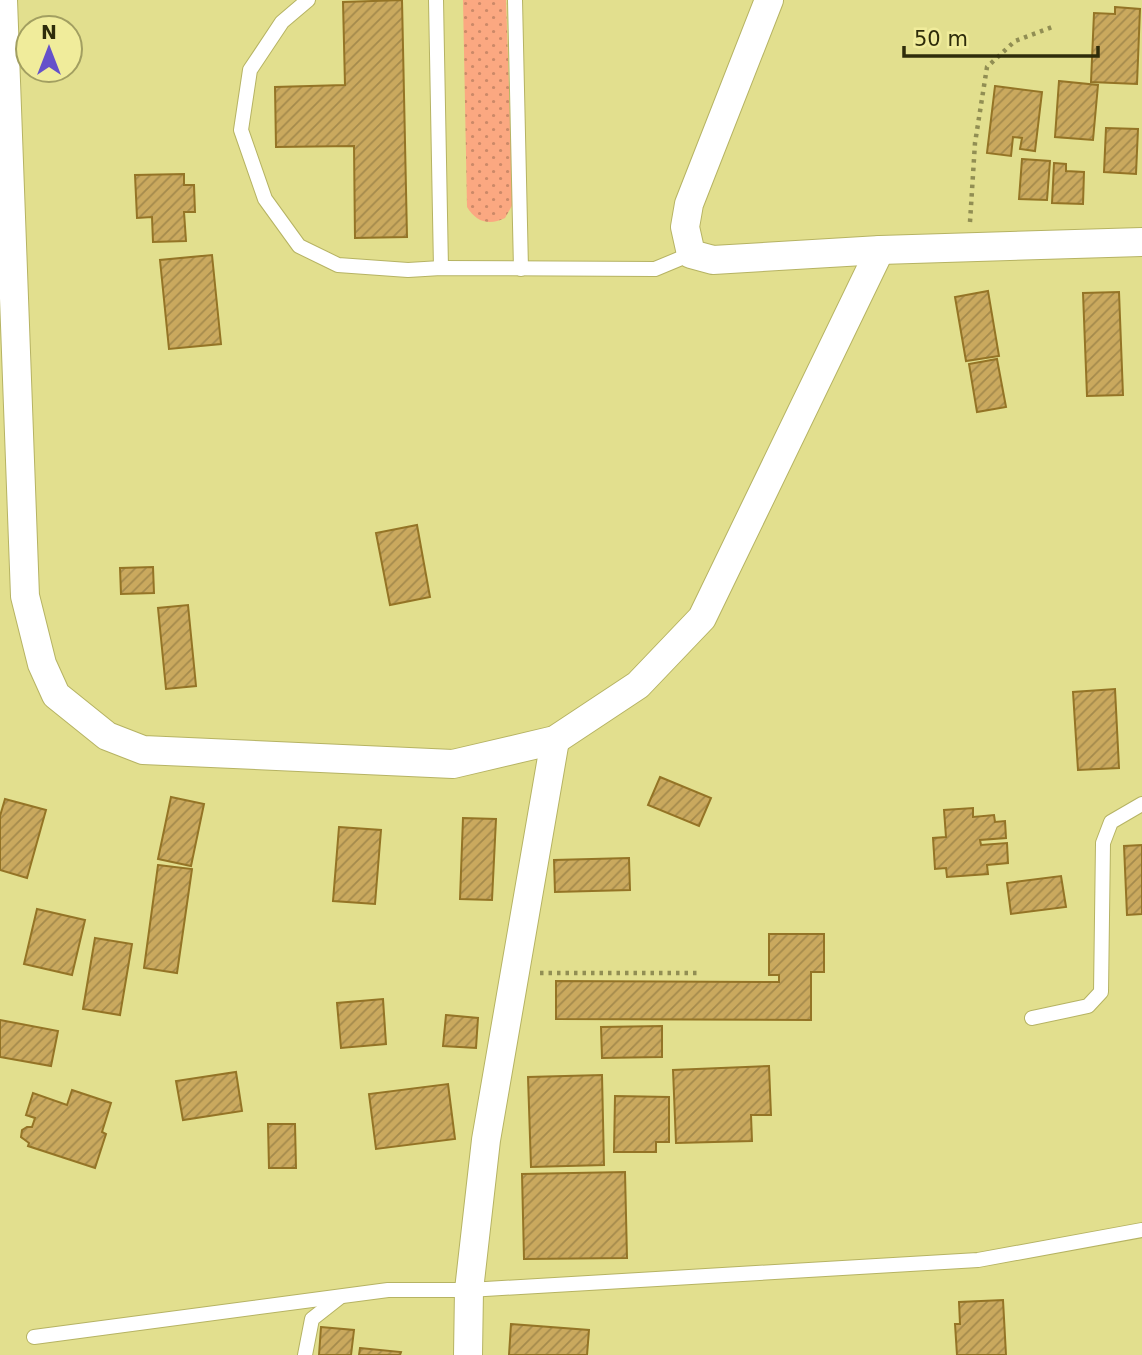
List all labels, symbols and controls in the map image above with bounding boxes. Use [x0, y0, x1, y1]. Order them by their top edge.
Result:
north arrow [14, 14, 84, 84]
scale bar [904, 14, 1098, 58]
text: N [41, 21, 57, 43]
text: 50 m [914, 27, 968, 51]

